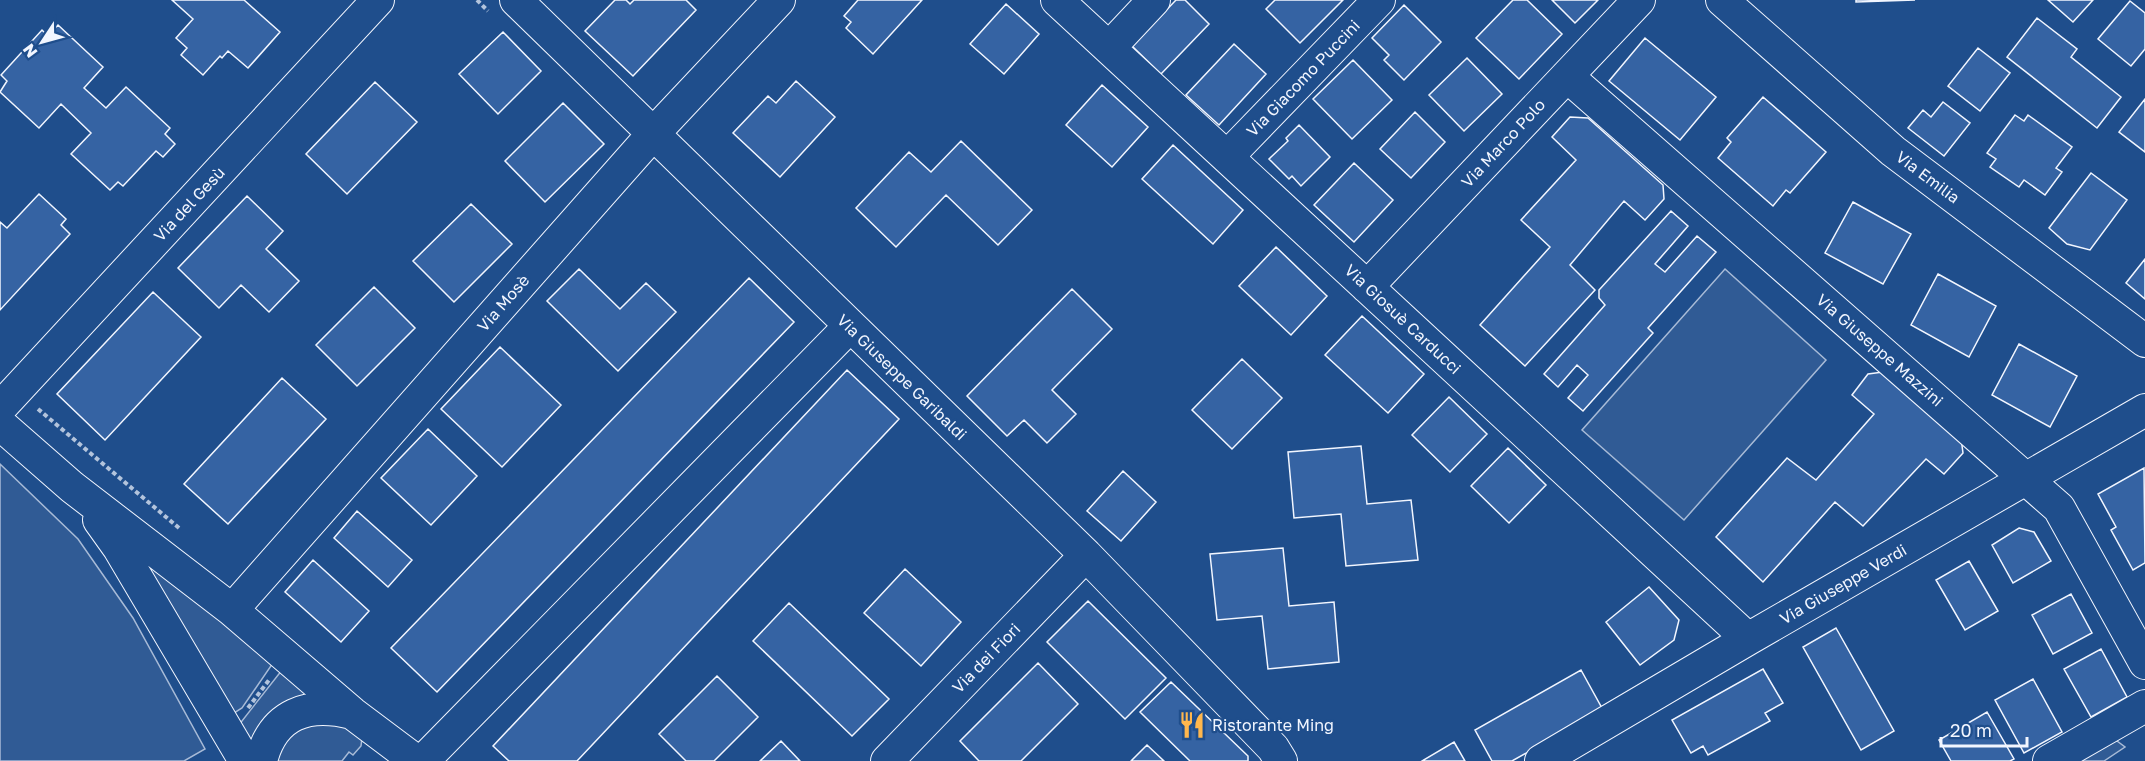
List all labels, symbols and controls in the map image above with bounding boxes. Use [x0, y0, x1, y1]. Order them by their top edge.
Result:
north arrow [12, 12, 72, 72]
street label: Via Giacomo Puccini [1242, 15, 1364, 141]
text: N [18, 40, 42, 62]
street label: Via Marco Polo [1457, 95, 1549, 191]
street label: Via Emilia [1892, 147, 1964, 207]
street label: Via del Gesù [149, 162, 229, 246]
street label: Via Giosuè Carducci [1341, 260, 1465, 378]
street label: Via Mosè [473, 270, 533, 336]
street label: Via Giuseppe Mazzini [1812, 289, 1948, 411]
street label: Via Giuseppe Garibaldi [833, 310, 971, 444]
street label: Via Giuseppe Verdi [1776, 540, 1910, 628]
street label: Via dei Fiori [948, 619, 1024, 697]
restaurant icon: Ristorante Ming [1177, 710, 1207, 740]
scale bar [1941, 710, 2026, 748]
place label: Ristorante Ming [1212, 715, 1334, 735]
text: 20 m [1950, 719, 1992, 741]

